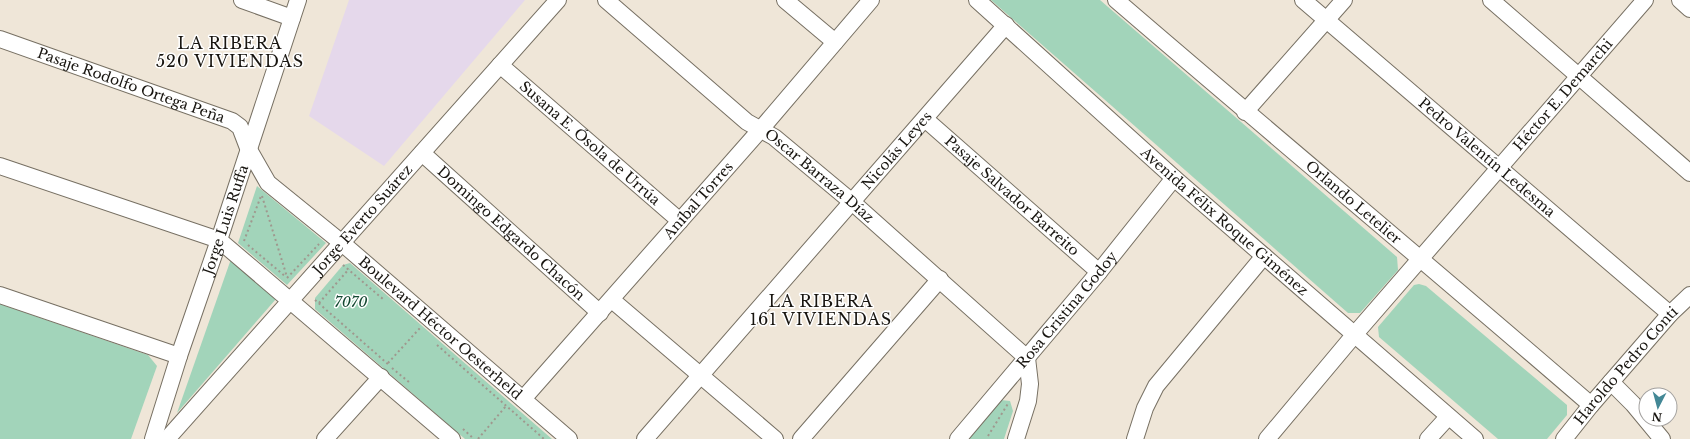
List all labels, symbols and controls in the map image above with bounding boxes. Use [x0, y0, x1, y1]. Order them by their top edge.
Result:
district label: LA RIBERA 520 VIVIENDAS [156, 33, 304, 71]
street label: Héctor E. Demarchi [1509, 35, 1617, 154]
street label: Pasaje Rodolfo Ortega Peña [35, 44, 227, 127]
street label: Susana E. Ósola de Urrúa [516, 77, 664, 209]
street label: Pedro Valentín Ledesma [1415, 94, 1559, 221]
street label: Nicolás Leyes [858, 108, 936, 193]
street label: Oscar Barraza Díaz [762, 125, 878, 227]
street label: Pasaje Salvador Barreito [941, 132, 1083, 260]
street label: Avenida Félix Roque Giménez [1136, 143, 1312, 299]
street label: Orlando Letelier [1302, 157, 1405, 248]
street label: Aníbal Torres [659, 158, 737, 243]
street label: Jorge Everto Suárez [308, 161, 416, 280]
street label: Jorge Luis Ruffa [198, 162, 252, 279]
street label: Domingo Edgardo Chacón [434, 162, 589, 304]
street label: Rosa Cristina Godoy [1013, 248, 1121, 372]
street label: Boulevard Héctor Oesterheld [355, 252, 526, 404]
district label: LA RIBERA 161 VIVIENDAS [750, 291, 892, 329]
park label: 7070 [334, 293, 368, 311]
street label: Haroldo Pedro Conti [1570, 302, 1682, 428]
north arrow [1638, 387, 1678, 427]
text: N [1650, 409, 1663, 424]

